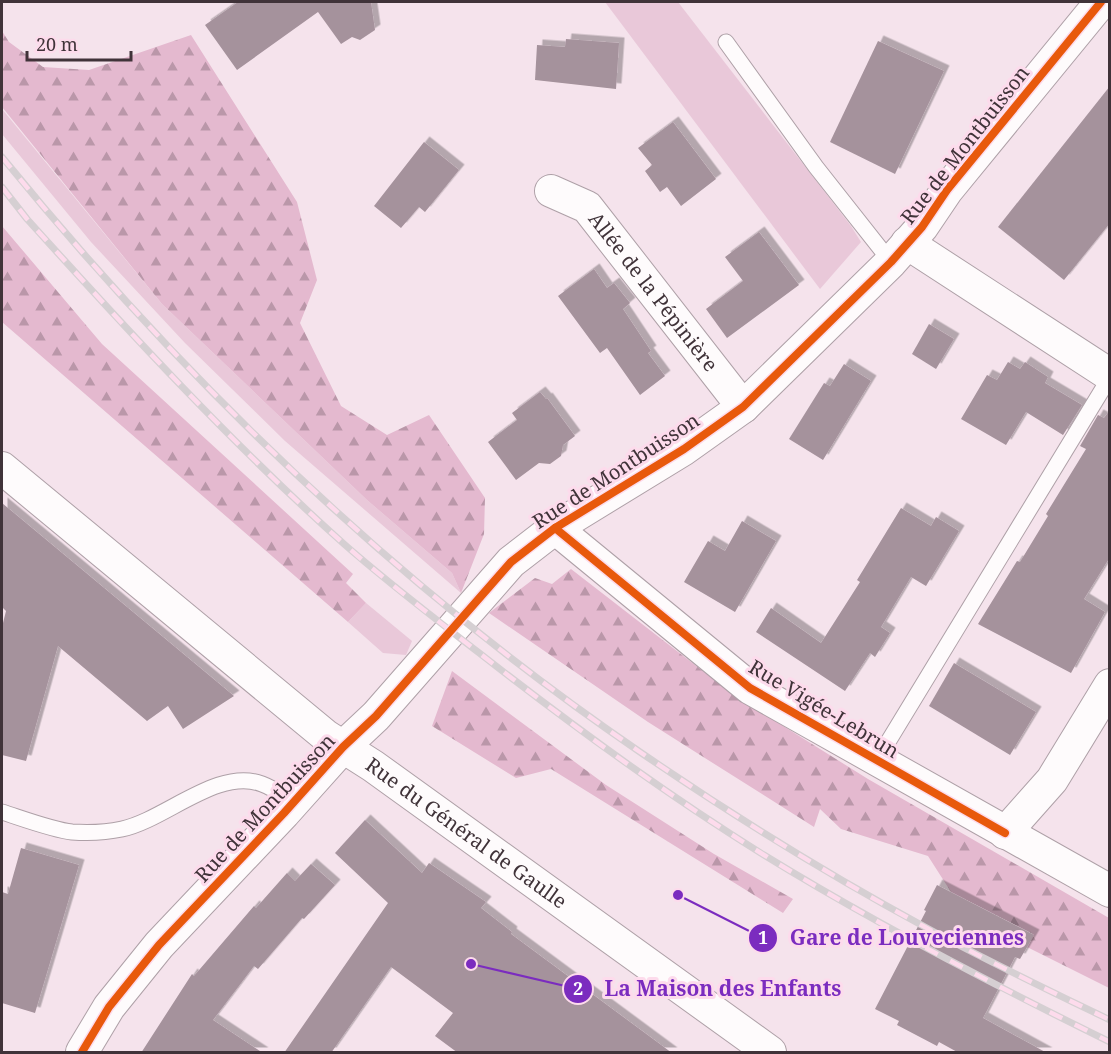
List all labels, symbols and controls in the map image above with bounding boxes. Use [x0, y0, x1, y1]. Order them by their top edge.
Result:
scale bar [27, 24, 130, 62]
text: 20 m [36, 32, 78, 56]
street label: Rue de Montbuisson [894, 60, 1035, 229]
street label: Allée de la Pépinière [583, 206, 724, 377]
street label: Rue de Montbuisson [527, 406, 705, 535]
street label: Rue Vigée-Lebrun [744, 653, 904, 764]
street label: Rue de Montbuisson [189, 727, 341, 888]
street label: Rue du Général de Gaulle [360, 751, 572, 914]
callout: Gare de Louveciennes [748, 918, 1036, 957]
text: Gare de Louveciennes [790, 923, 1024, 951]
text: 1 [758, 925, 768, 949]
callout: La Maison des Enfants [563, 969, 854, 1008]
text: La Maison des Enfants [605, 974, 841, 1002]
text: 2 [573, 976, 583, 1000]

